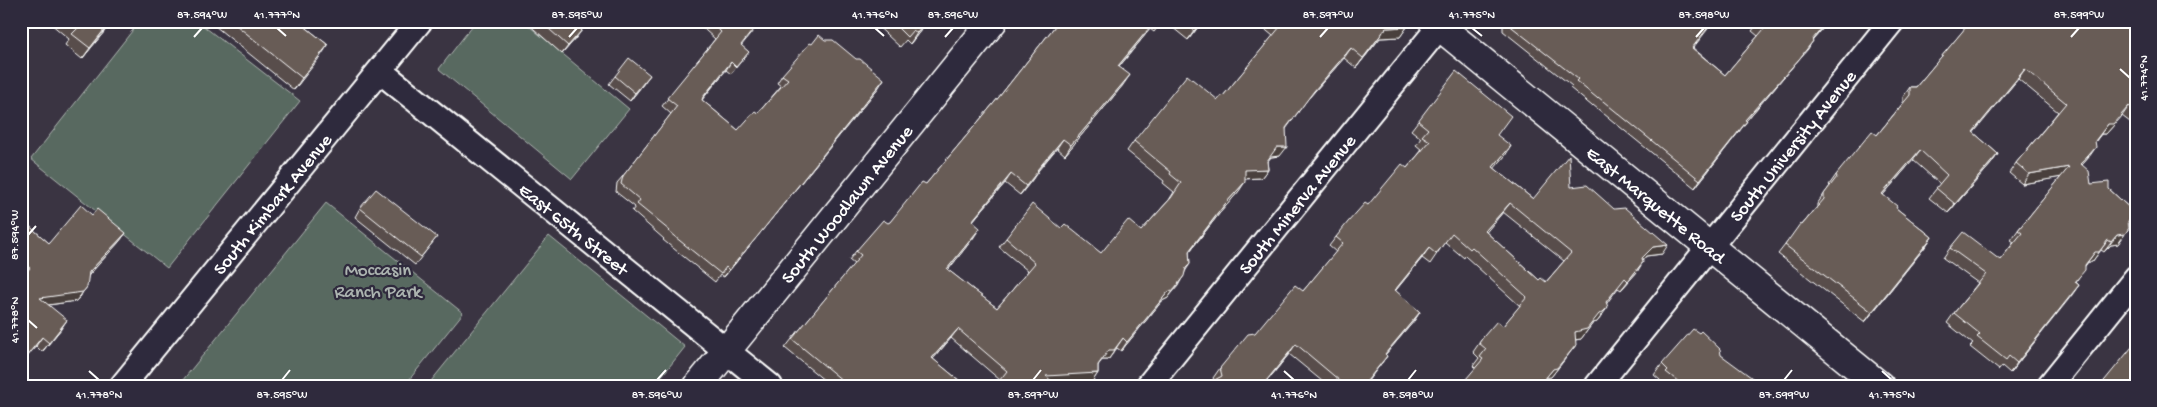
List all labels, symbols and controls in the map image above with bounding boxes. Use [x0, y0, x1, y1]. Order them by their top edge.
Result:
text: 87.594°W [177, 9, 227, 23]
text: 41.777°N [254, 9, 300, 23]
text: 87.595°W [552, 9, 602, 23]
text: 41.776°N [852, 9, 898, 23]
text: 87.596°W [928, 9, 978, 23]
text: 87.597°W [1303, 9, 1353, 23]
text: 41.775°N [1449, 9, 1495, 23]
text: 87.598°W [1678, 9, 1730, 23]
text: 87.599°W [2054, 9, 2104, 23]
text: 41.774°N [2138, 55, 2152, 101]
street label: South University Avenue [1726, 66, 1863, 228]
street label: South Woodlawn Avenue [777, 121, 920, 289]
street label: South Kimbark Avenue [209, 130, 339, 281]
street label: South Minerva Avenue [1235, 131, 1362, 280]
street label: East Marquette Road [1580, 143, 1731, 271]
street label: East 65th Street [513, 180, 634, 283]
text: 87.594°W [9, 210, 23, 260]
park label: Moccasin Ranch Park [335, 260, 423, 305]
text: 41.778°N [9, 297, 23, 343]
text: 41.778°N [76, 389, 122, 403]
text: 87.595°W [257, 389, 307, 403]
text: 87.596°W [632, 389, 682, 403]
text: 87.597°W [1008, 389, 1058, 403]
text: 41.776°N [1271, 389, 1317, 403]
text: 87.598°W [1382, 389, 1434, 403]
text: 87.599°W [1759, 389, 1809, 403]
text: 41.775°N [1869, 389, 1915, 403]

